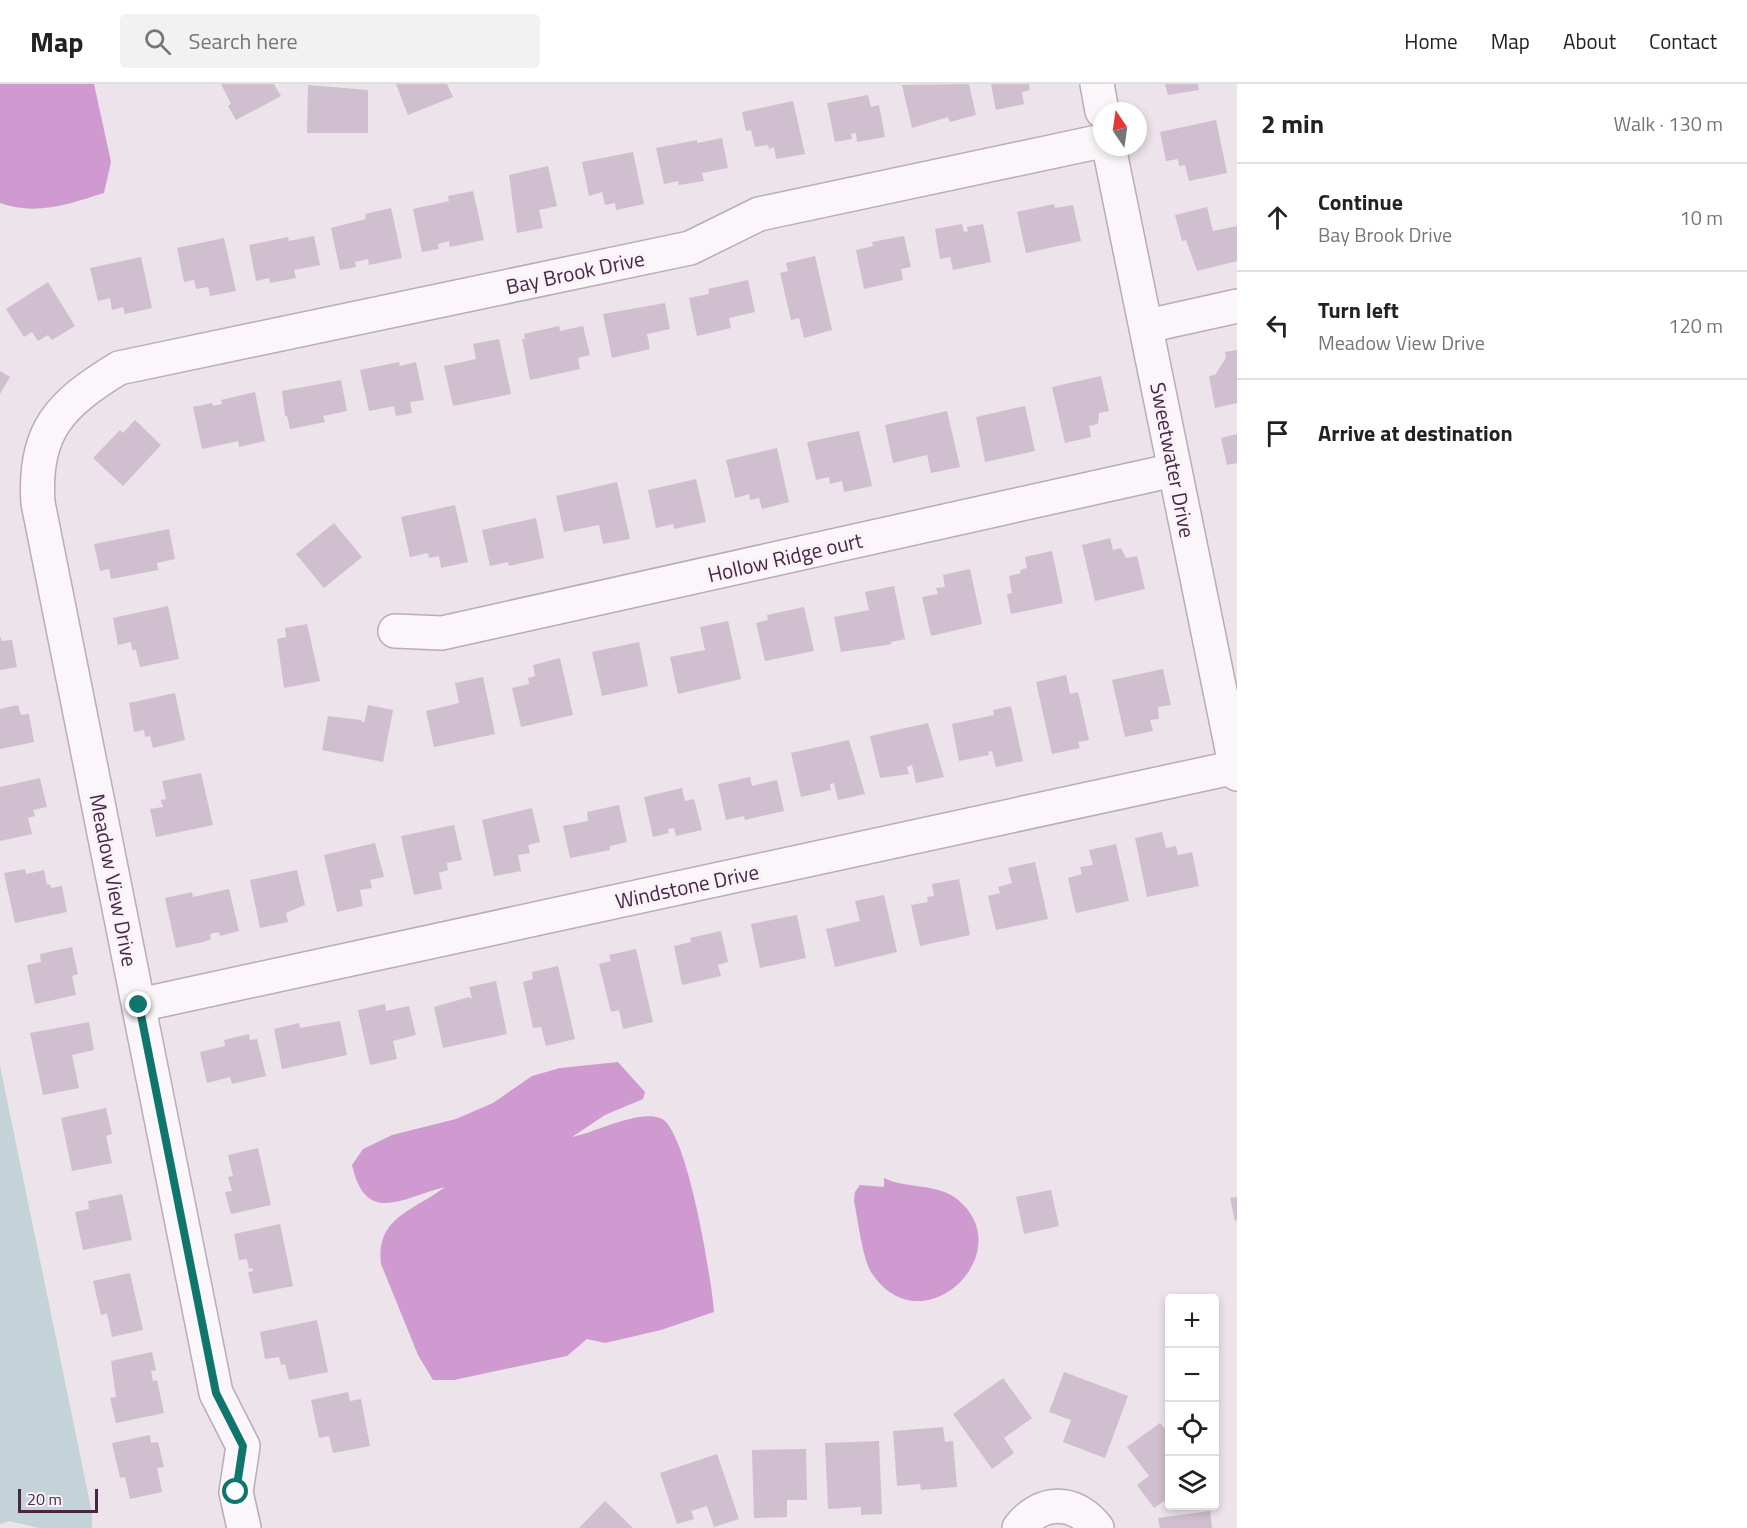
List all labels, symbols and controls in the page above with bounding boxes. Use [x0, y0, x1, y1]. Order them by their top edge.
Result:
search box [120, 14, 540, 68]
text: Map [30, 20, 84, 63]
text: Search here [189, 24, 298, 58]
icon: search [141, 25, 174, 58]
text: Home [1404, 25, 1458, 57]
text: Map [1491, 25, 1530, 57]
text: About [1563, 25, 1616, 57]
text: Contact [1649, 25, 1717, 57]
north arrow [1093, 102, 1147, 156]
text: 2 min [1261, 104, 1324, 143]
text: Walk · 130 m [1614, 108, 1723, 139]
text: Continue [1318, 185, 1403, 219]
icon: ahead [1261, 201, 1294, 234]
text: 10 m [1679, 202, 1723, 233]
text: Bay Brook Drive [1318, 219, 1452, 250]
street label: Bay Brook Drive [503, 242, 647, 302]
text: Turn left [1318, 293, 1399, 327]
icon: left [1261, 309, 1294, 342]
text: 120 m [1668, 310, 1723, 341]
text: Meadow View Drive [1318, 327, 1485, 358]
street label: Sweetwater Drive [1142, 379, 1204, 541]
text: Arrive at destination [1318, 416, 1513, 450]
icon: arrive [1261, 417, 1294, 450]
street label: Hollow Ridge ourt [704, 523, 866, 590]
street label: Meadow View Drive [82, 791, 146, 969]
street label: Windstone Drive [612, 855, 762, 917]
route end [125, 991, 151, 1017]
map controls [1165, 1294, 1219, 1510]
button: + [1165, 1294, 1219, 1348]
button: − [1165, 1348, 1219, 1402]
button: locate [1165, 1402, 1219, 1456]
button: layers [1165, 1456, 1219, 1510]
route start [222, 1478, 248, 1504]
scale bar [18, 1486, 98, 1514]
text: 20 m [27, 1487, 62, 1511]

